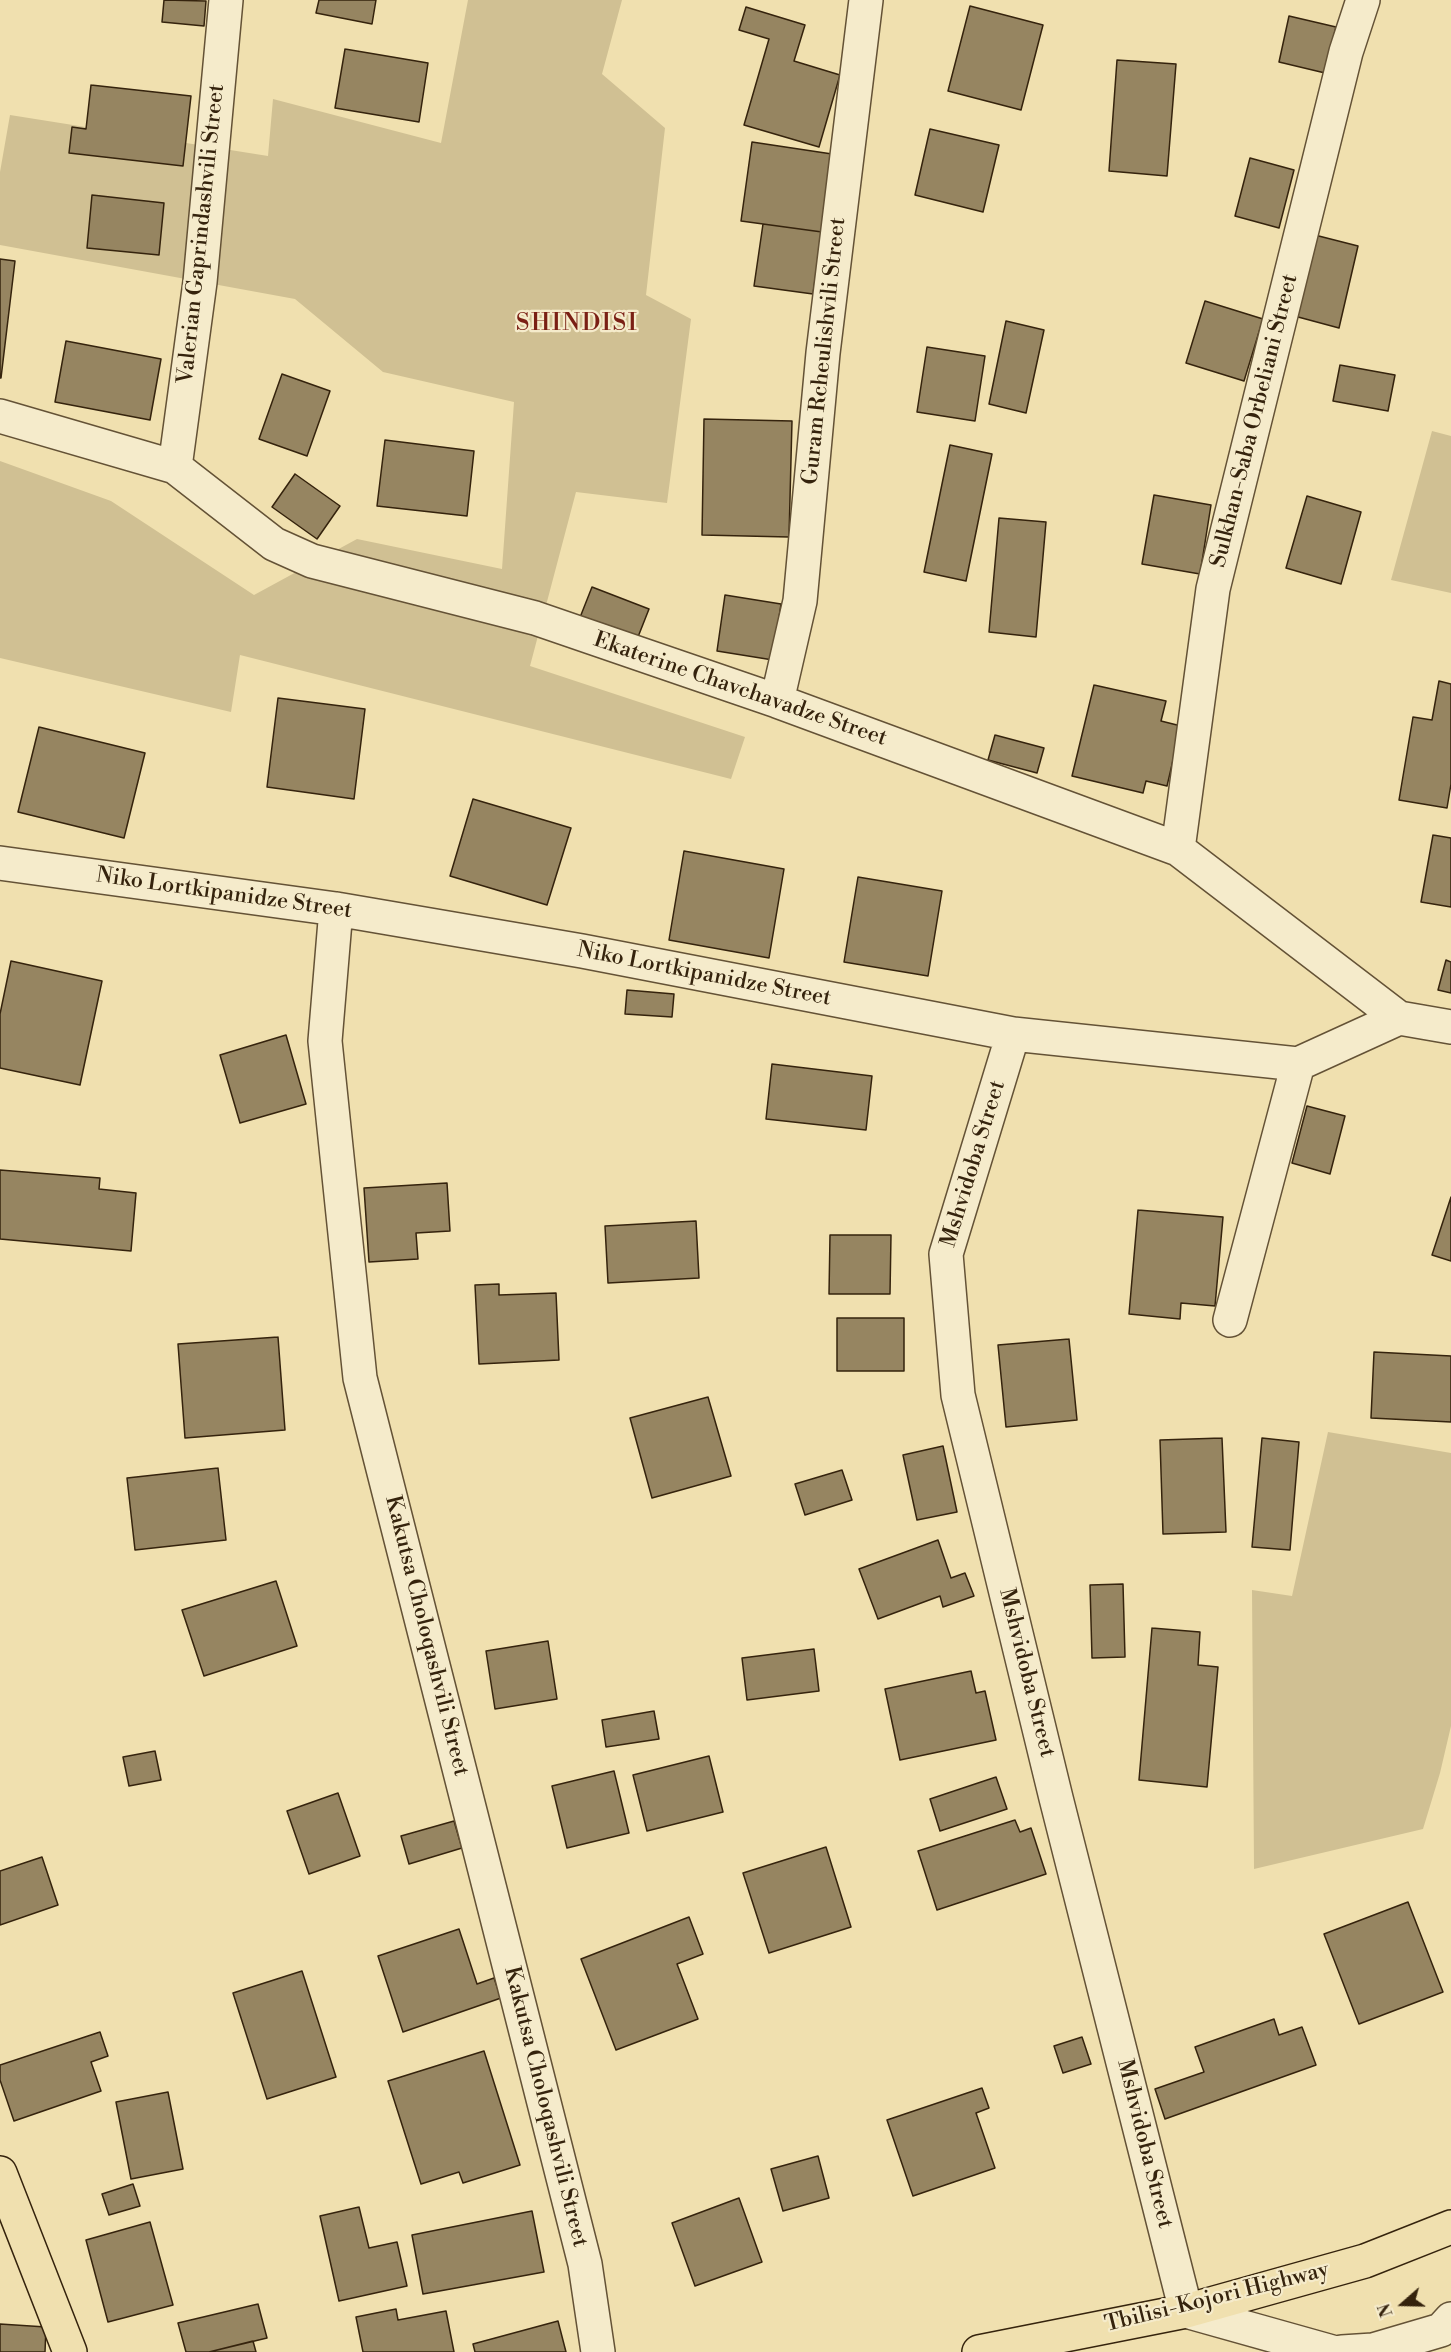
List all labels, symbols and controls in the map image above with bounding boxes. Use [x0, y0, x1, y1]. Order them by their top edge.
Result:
street label: Valerian Gaprindashvili Street [173, 83, 231, 385]
street label: Guram Rcheulishvili Street [798, 216, 852, 486]
street label: Sulkhan-Saba Orbeliani Street [1206, 272, 1304, 570]
district label: SHINDISI [516, 310, 638, 338]
street label: Ekaterine Chavchavadze Street [590, 627, 890, 753]
street label: Niko Lortkipanidze Street [94, 863, 354, 925]
street label: Niko Lortkipanidze Street [575, 937, 833, 1013]
street label: Mshvidoba Street [936, 1077, 1012, 1251]
street label: Kakutsa Choloqashvili Street [378, 1493, 474, 1779]
street label: Mshvidoba Street [992, 1586, 1060, 1760]
street label: Kakutsa Choloqashvili Street [497, 1964, 593, 2250]
street label: Mshvidoba Street [1110, 2057, 1178, 2231]
street label: Tbilisi-Kojori Highway [1102, 2257, 1332, 2339]
north arrow [1373, 2274, 1433, 2334]
text: N [1375, 2301, 1398, 2320]

